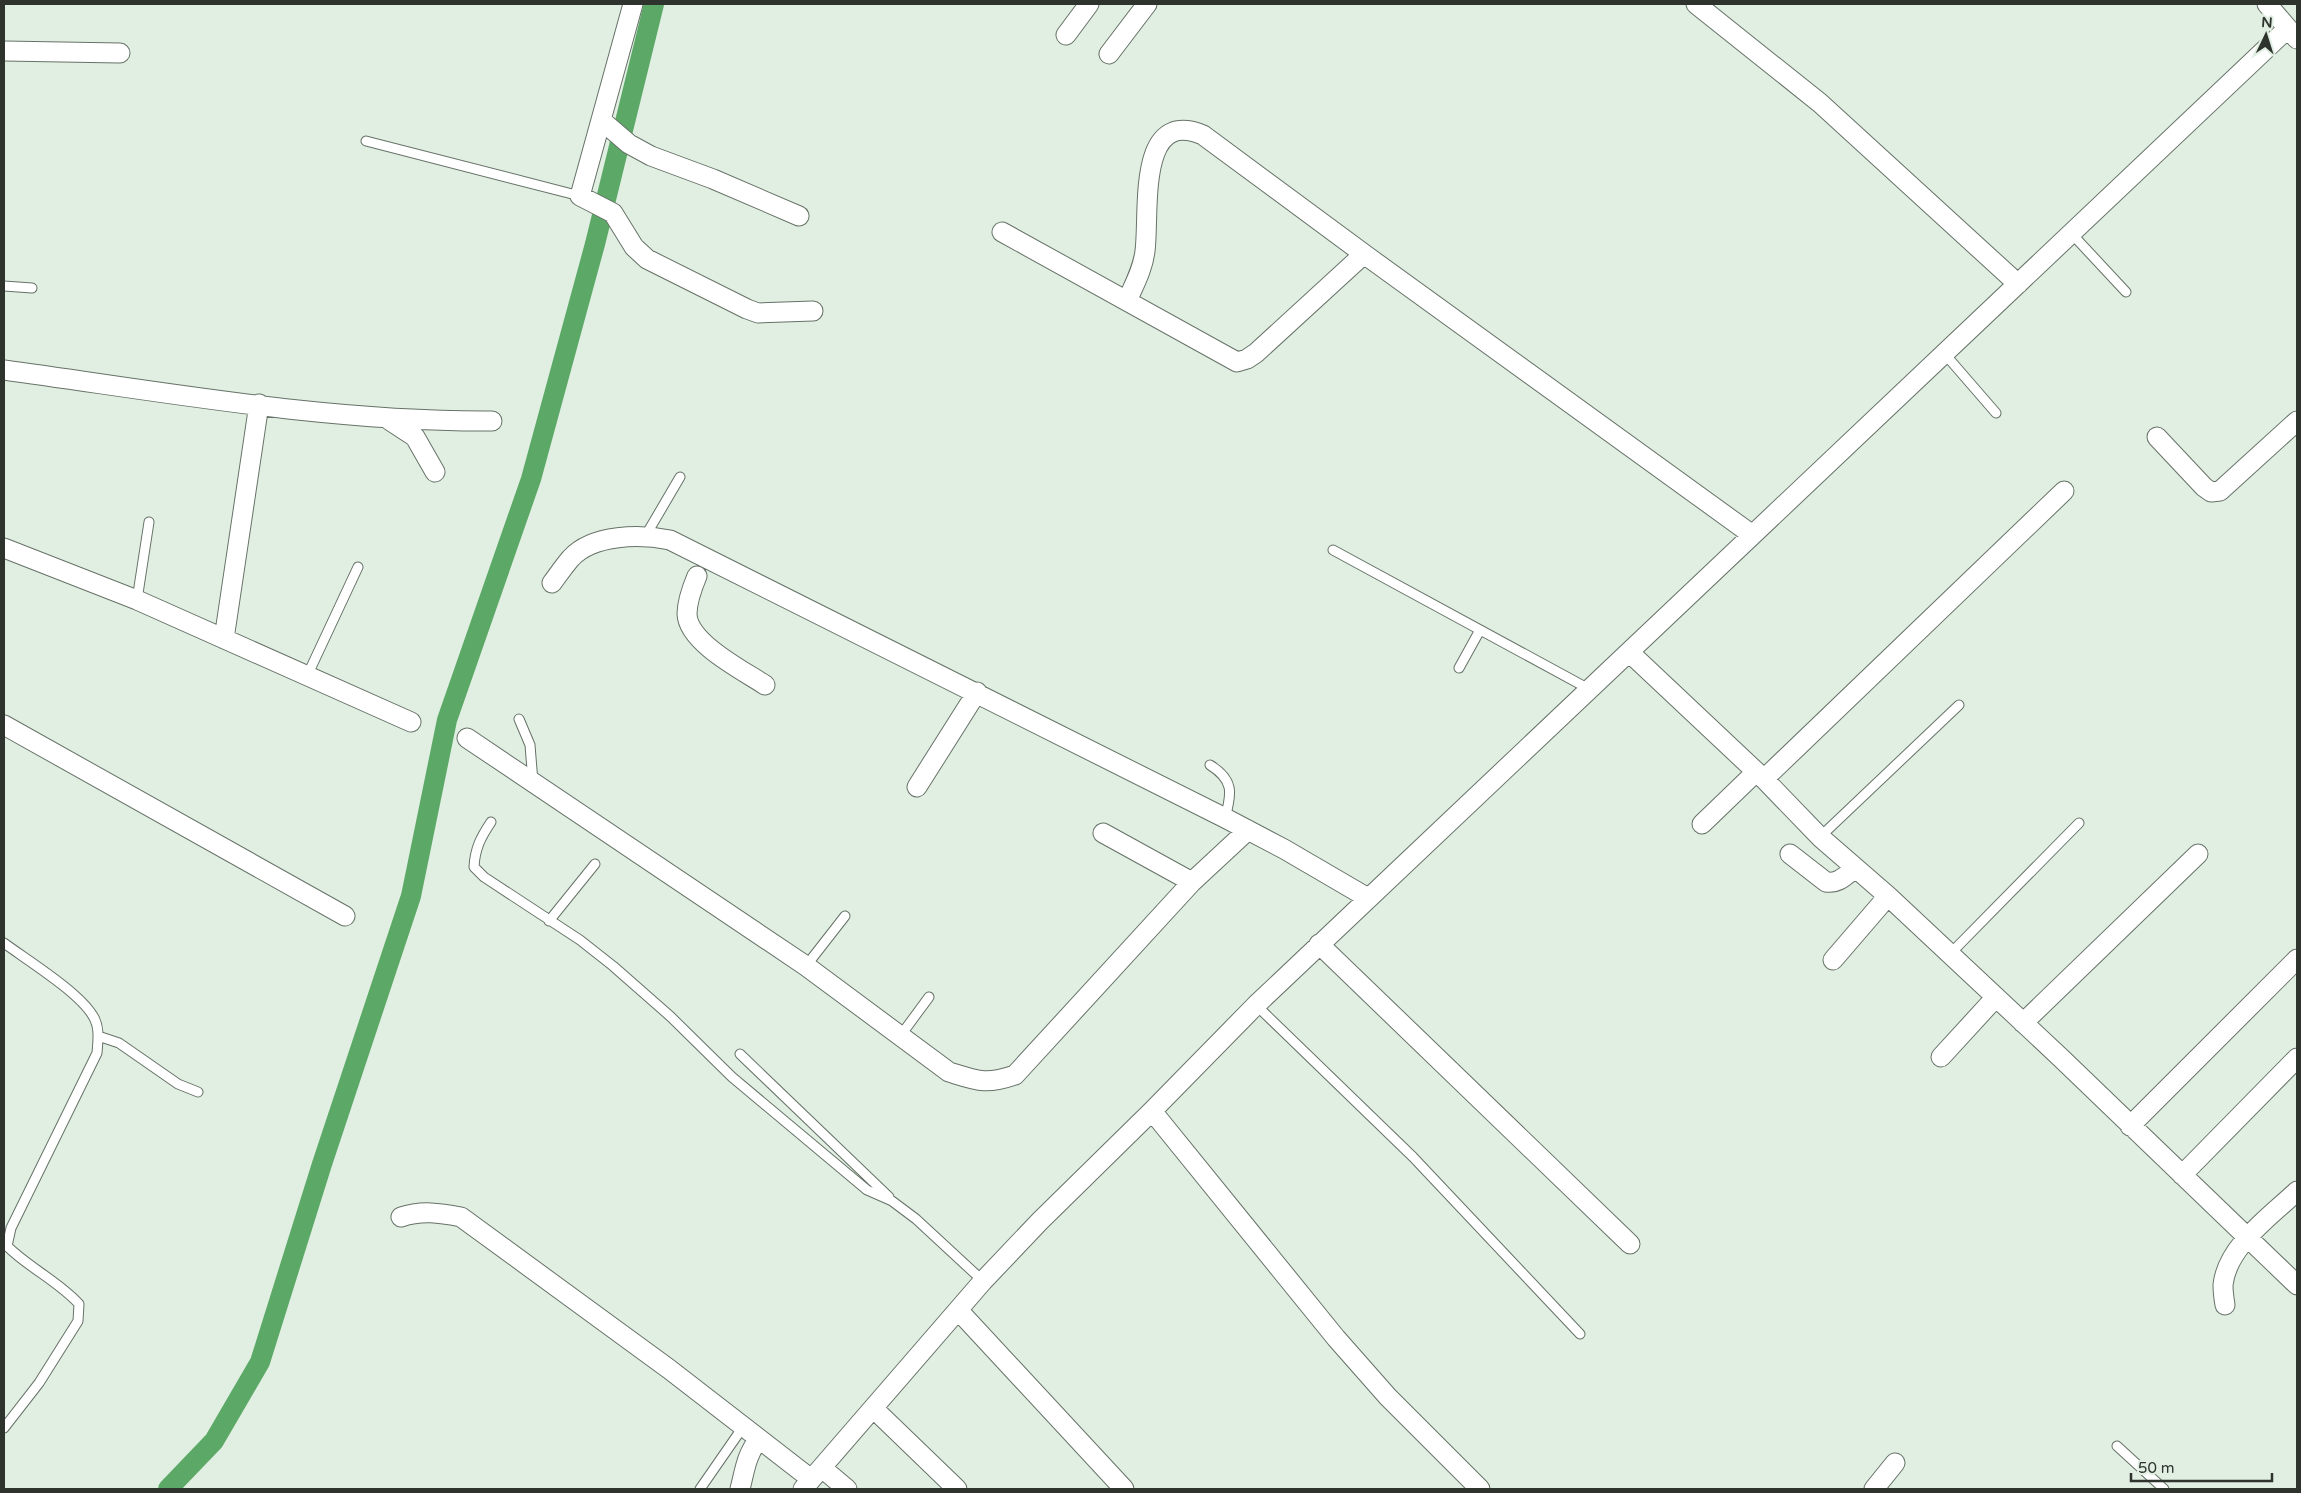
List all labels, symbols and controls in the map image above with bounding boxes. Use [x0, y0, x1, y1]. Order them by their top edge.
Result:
north arrow [2241, 10, 2291, 60]
text: N [2261, 14, 2273, 31]
scale bar [2131, 1450, 2272, 1482]
text: 50 m [2138, 1459, 2175, 1477]

